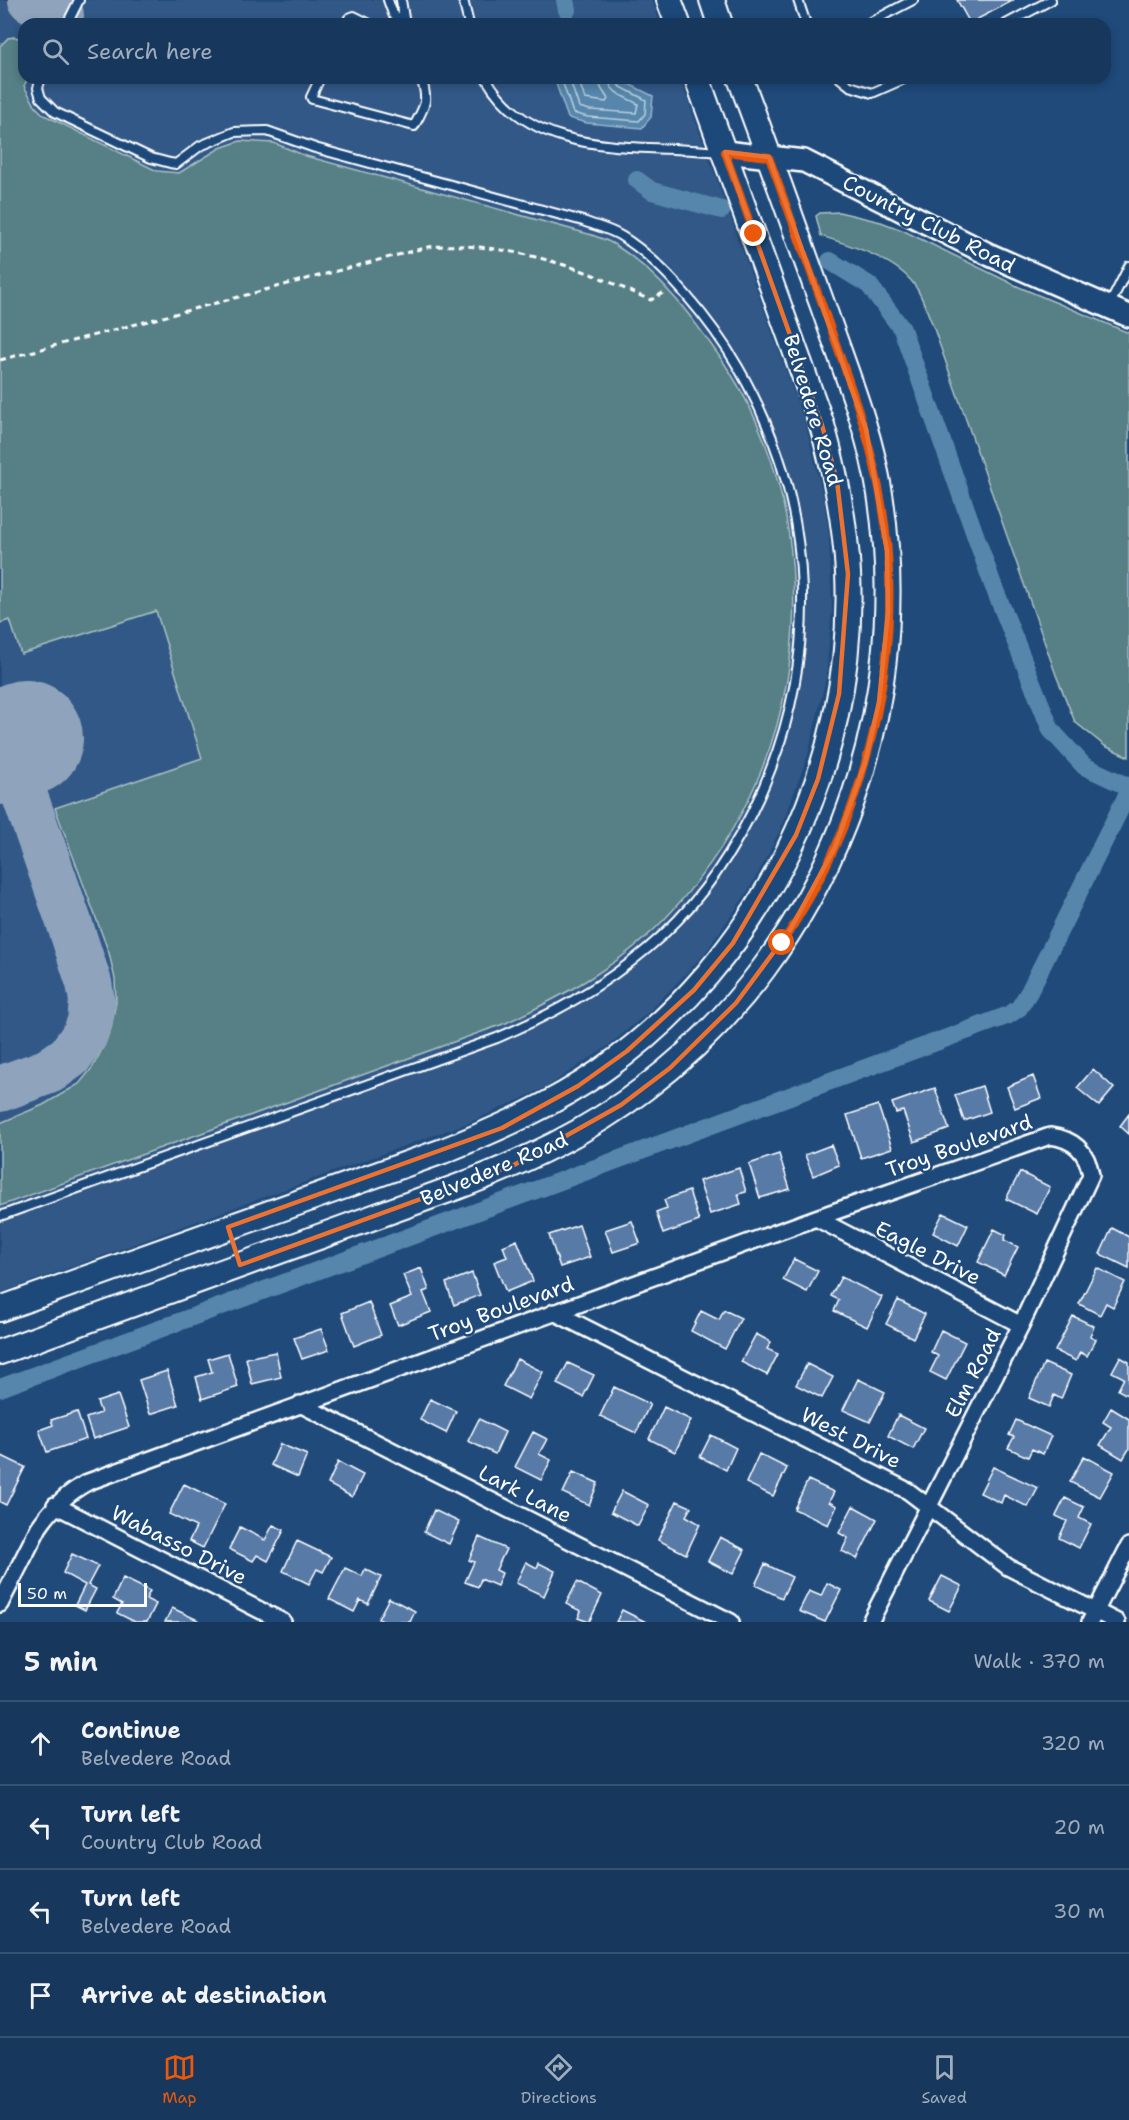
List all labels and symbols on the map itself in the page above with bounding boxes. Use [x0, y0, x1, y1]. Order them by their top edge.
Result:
street label: Country Club Road [838, 168, 1020, 280]
route end [740, 220, 766, 246]
street label: Belvedere Road [777, 331, 849, 489]
route start [768, 929, 794, 955]
street label: Troy Boulevard [882, 1108, 1036, 1184]
street label: Belvedere Road [416, 1125, 572, 1213]
street label: Eagle Drive [870, 1214, 986, 1292]
street label: Troy Boulevard [424, 1270, 578, 1348]
street label: Elm Road [938, 1323, 1008, 1423]
street label: West Drive [796, 1401, 906, 1475]
street label: Lark Lane [473, 1459, 577, 1529]
street label: Wabasso Drive [106, 1499, 252, 1591]
scale bar [18, 1580, 147, 1608]

